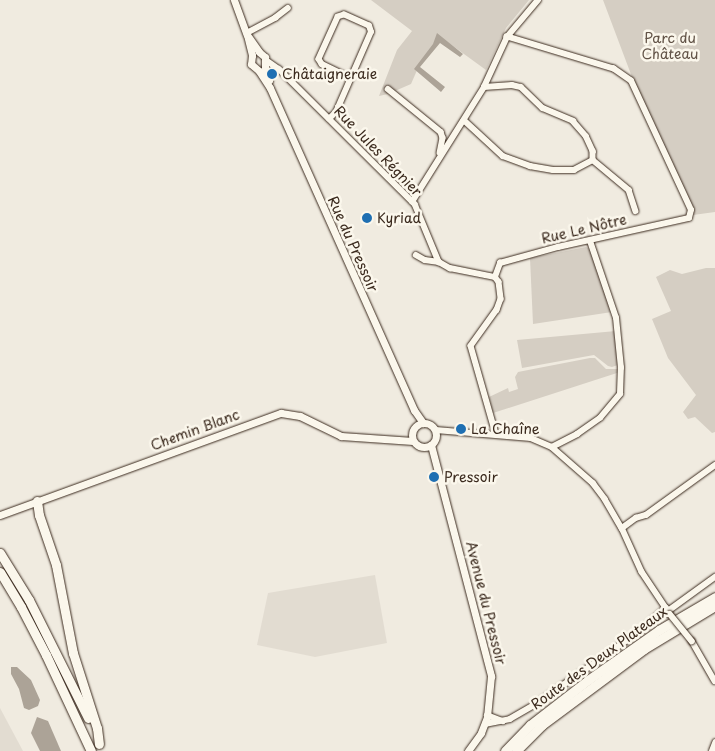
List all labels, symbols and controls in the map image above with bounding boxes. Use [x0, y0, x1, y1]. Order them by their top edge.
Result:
park label: Parc du Château [641, 30, 699, 62]
place label: Châtaigneraie [282, 66, 377, 82]
marker: Châtaigneraie [266, 68, 278, 80]
street label: Rue Jules Régnier [330, 102, 426, 200]
street label: Rue du Pressoir [324, 193, 382, 295]
place label: Kyriad [377, 210, 421, 226]
street label: Rue Le Nôtre [539, 211, 629, 247]
marker: Kyriad [361, 212, 373, 224]
street label: Chemin Blanc [148, 406, 242, 454]
place label: La Chaîne [471, 421, 540, 437]
marker: La Chaîne [455, 423, 467, 435]
place label: Pressoir [444, 469, 498, 485]
marker: Pressoir [428, 471, 440, 483]
street label: Avenue du Pressoir [462, 539, 510, 667]
street label: Route des Deux Plateaux [527, 603, 671, 713]

